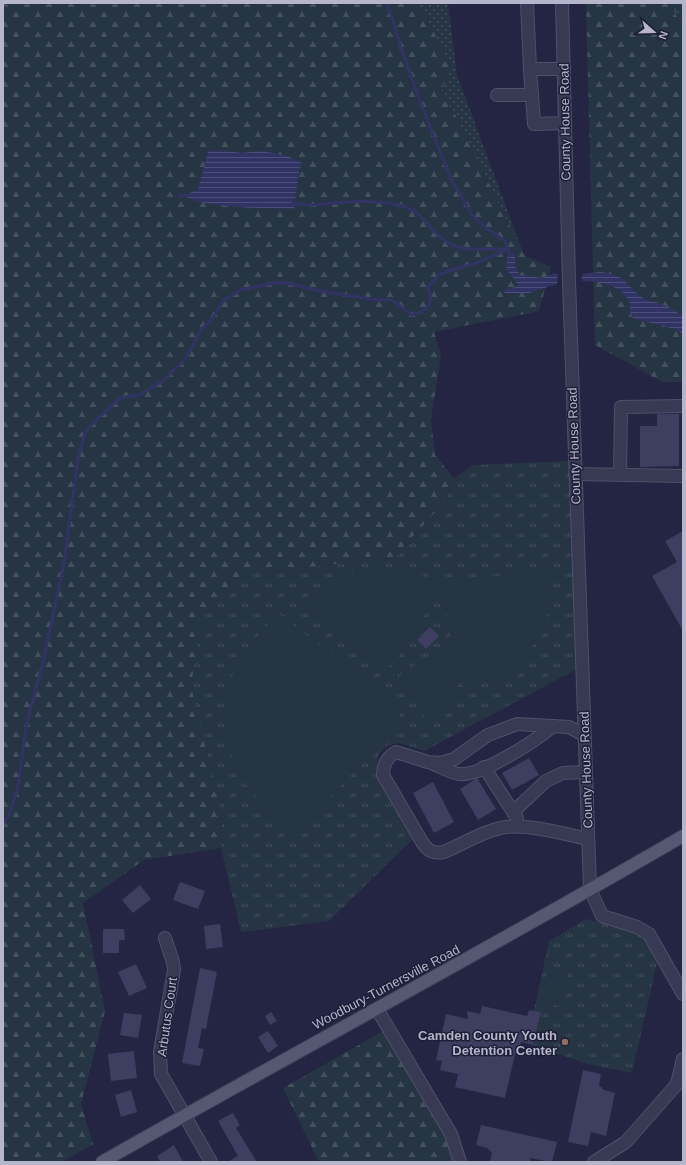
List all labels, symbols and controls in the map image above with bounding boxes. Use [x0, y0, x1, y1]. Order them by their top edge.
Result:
north arrow [634, 12, 674, 52]
text: N [656, 30, 670, 41]
street label: County House Road [556, 63, 574, 181]
street label: County House Road [564, 387, 584, 505]
street label: County House Road [576, 711, 596, 829]
street label: Woodbury-Turnersville Road [310, 942, 462, 1032]
street label: Arbutus Court [154, 976, 180, 1058]
place label: Camden County Youth Detention Center [418, 1028, 557, 1058]
marker: Camden County Youth Detention Center [560, 1037, 570, 1047]

